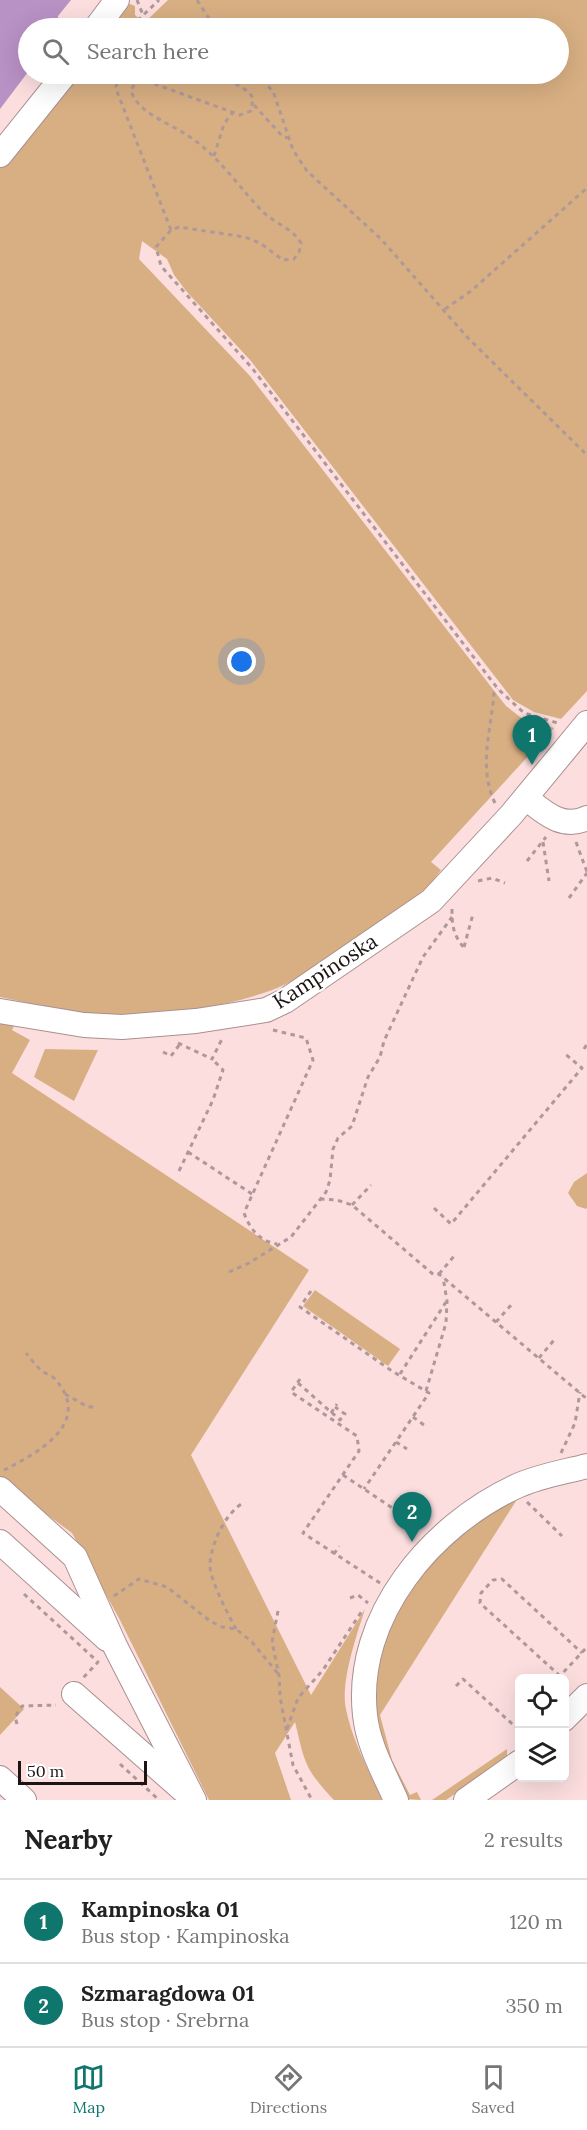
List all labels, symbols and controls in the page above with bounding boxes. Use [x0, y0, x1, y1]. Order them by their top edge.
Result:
search box [18, 18, 569, 84]
icon: search [39, 35, 72, 68]
text: Search here [87, 37, 209, 65]
your location [227, 647, 256, 676]
pin: 1 [512, 716, 552, 765]
street label: Kampinoska [268, 927, 382, 1015]
pin: 2 [392, 1492, 432, 1542]
map controls [515, 1674, 569, 1782]
button: locate [515, 1674, 569, 1728]
button: layers [515, 1728, 569, 1782]
scale bar [18, 1758, 147, 1786]
text: 50 m [27, 1761, 64, 1781]
text: Nearby [24, 1823, 112, 1856]
text: 2 results [484, 1827, 563, 1852]
text: Kampinoska 01 [81, 1895, 239, 1923]
text: 1 [39, 1909, 48, 1934]
text: 120 m [509, 1909, 563, 1934]
text: Bus stop · Kampinoska [81, 1923, 290, 1948]
text: Szmaragdowa 01 [81, 1979, 255, 2007]
text: 2 [38, 1993, 49, 2018]
text: 350 m [505, 1993, 563, 2018]
text: Bus stop · Srebrna [81, 2007, 249, 2032]
tab: Map [72, 2061, 105, 2117]
tab: Directions [250, 2061, 327, 2117]
tab: Saved [471, 2061, 515, 2117]

